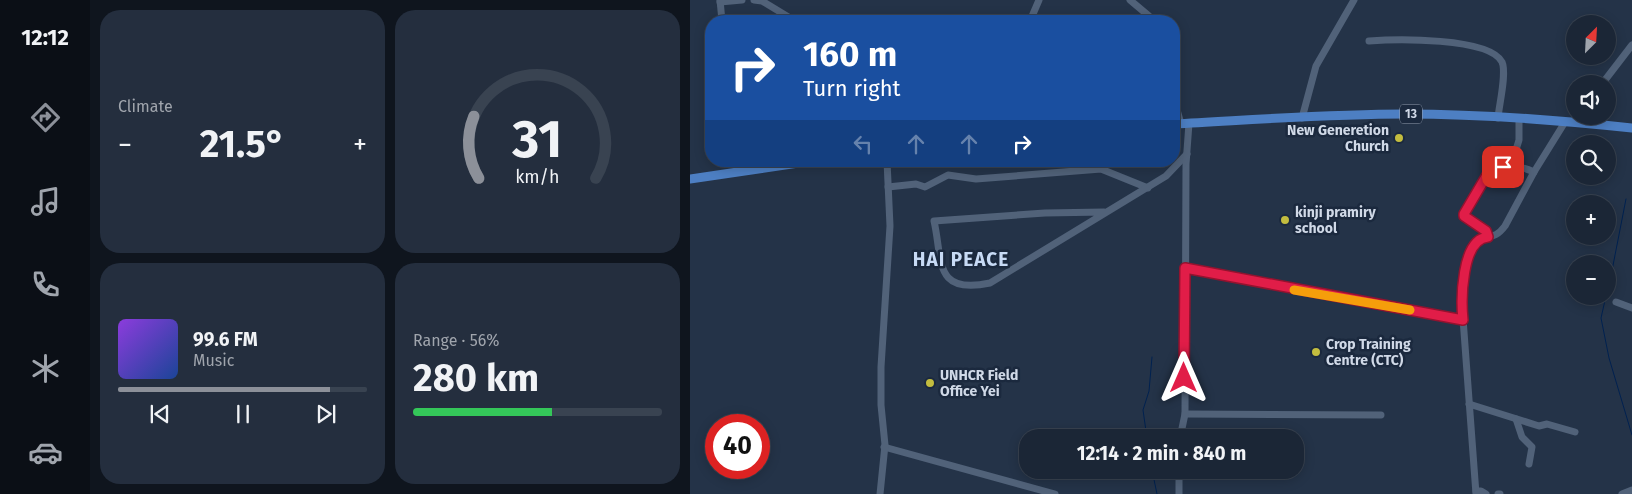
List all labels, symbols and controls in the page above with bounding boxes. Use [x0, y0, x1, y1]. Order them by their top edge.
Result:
north arrow [1566, 15, 1616, 65]
map controls [1566, 15, 1616, 305]
text: 12:12 [21, 24, 69, 51]
text: 160 m [803, 33, 897, 75]
icon: right [720, 35, 785, 100]
text: Turn right [803, 75, 900, 102]
button: sound [1566, 75, 1616, 125]
text: Climate [118, 97, 173, 116]
icon: directions [28, 100, 63, 135]
road number: 13 [1400, 105, 1422, 124]
text: 31 [511, 108, 563, 171]
text: 21.5° [200, 121, 285, 167]
place label: New Generetion Church [1287, 122, 1389, 155]
text: − [118, 128, 132, 161]
text: + [353, 128, 367, 161]
icon: left [849, 130, 877, 158]
icon: ahead [902, 130, 930, 158]
icon: ahead [955, 130, 983, 158]
icon: right [1008, 130, 1036, 158]
marker: New Generetion Church [1393, 132, 1405, 144]
button: search [1566, 135, 1616, 185]
pin [1482, 146, 1524, 188]
icon: arrive [1489, 153, 1517, 181]
text: km/h [515, 166, 560, 188]
icon: music [28, 184, 63, 219]
button: + [1566, 195, 1616, 245]
place label: kinji pramiry school [1295, 204, 1376, 237]
marker: kinji pramiry school [1279, 214, 1291, 226]
district label: HAI PEACE [913, 248, 1009, 271]
button: − [1566, 255, 1616, 305]
icon: phone [28, 267, 63, 302]
text: 99.6 FM [193, 328, 258, 351]
text: Range · 56% [413, 331, 499, 350]
place label: Crop Training Centre (CTC) [1326, 336, 1411, 369]
marker: Crop Training Centre (CTC) [1310, 346, 1322, 358]
icon: climate [28, 351, 63, 386]
text: Music [193, 351, 234, 370]
position arrow [1157, 351, 1209, 403]
text: 280 km [413, 355, 539, 401]
place label: UNHCR Field Office Yei [940, 367, 1018, 400]
marker: UNHCR Field Office Yei [924, 377, 936, 389]
icon: previous [146, 400, 174, 428]
icon: pause [229, 400, 257, 428]
icon: next [312, 400, 340, 428]
speed limit sign: 40 [705, 414, 770, 479]
icon: car [28, 435, 63, 470]
text: 12:14 · 2 min · 840 m [1077, 442, 1246, 465]

